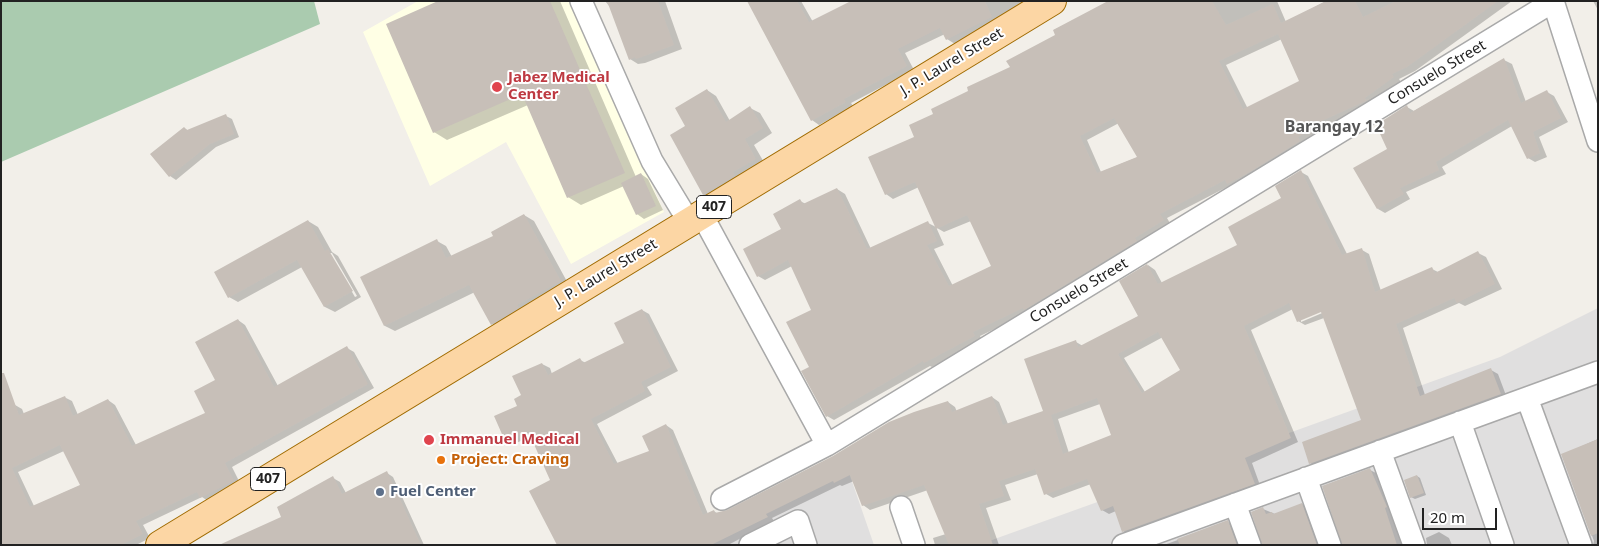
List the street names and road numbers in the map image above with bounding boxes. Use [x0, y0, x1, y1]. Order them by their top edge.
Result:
street label: J. P. Laurel Street [897, 24, 1007, 100]
street label: Consuelo Street [1385, 37, 1489, 109]
road number: 407 [696, 196, 732, 218]
street label: J. P. Laurel Street [551, 235, 661, 311]
street label: Consuelo Street [1027, 255, 1131, 327]
road number: 407 [250, 468, 286, 490]

